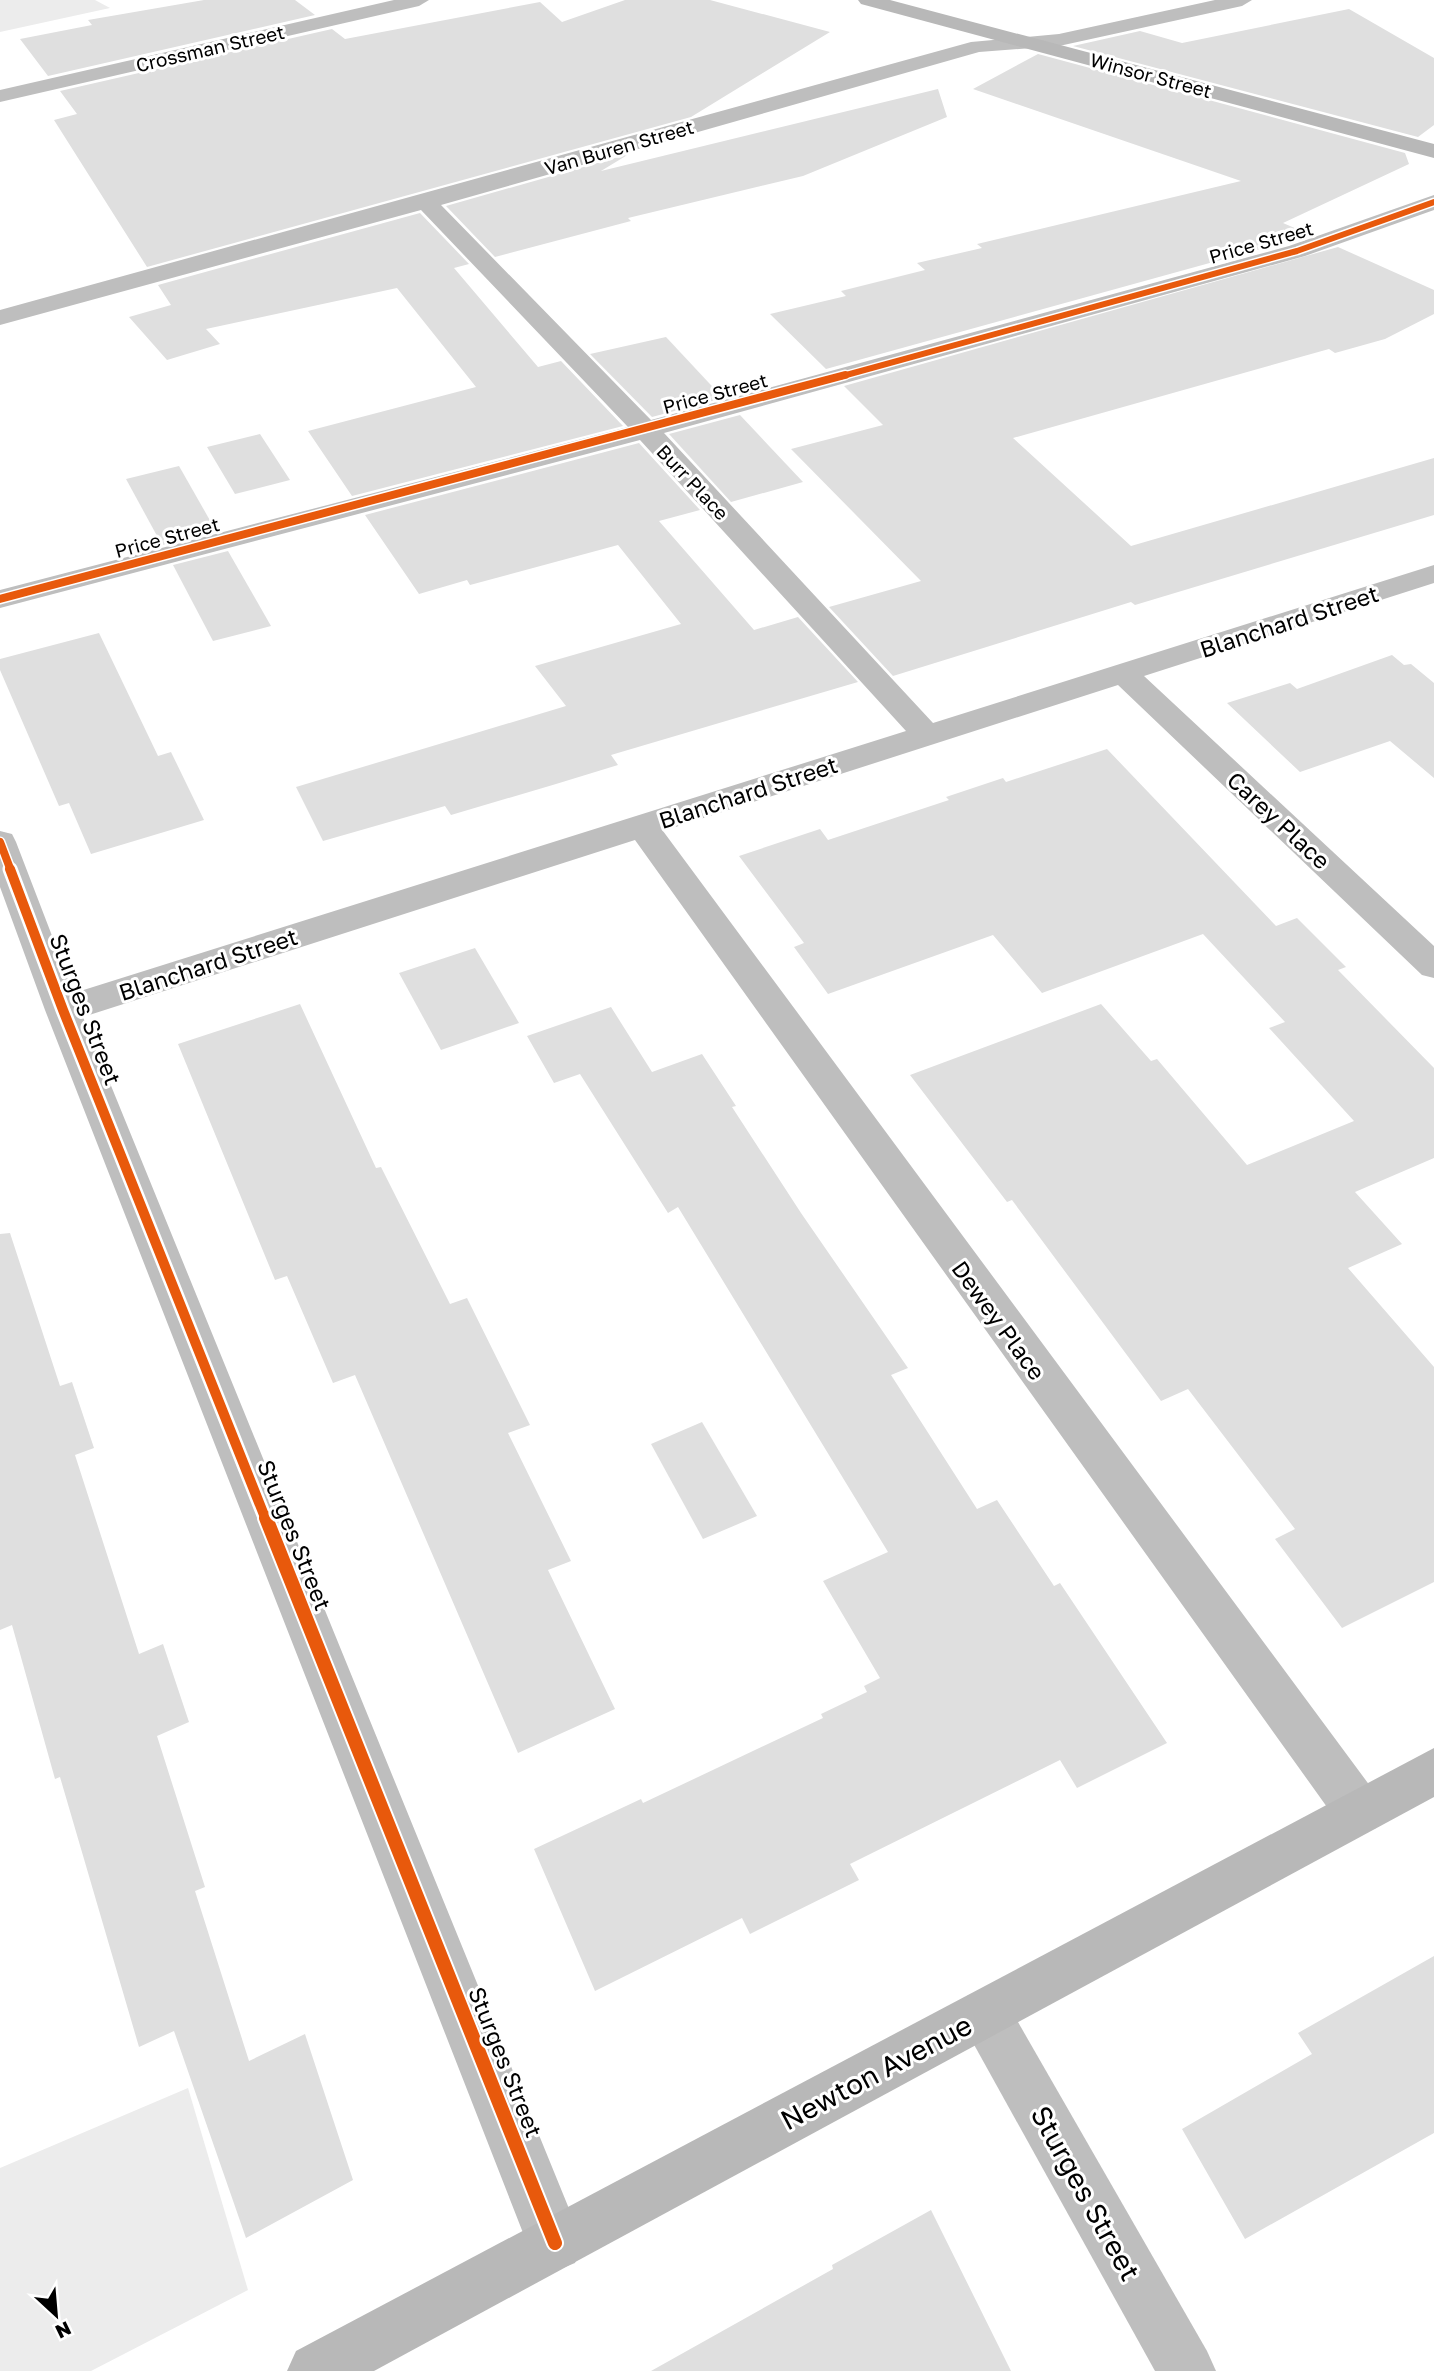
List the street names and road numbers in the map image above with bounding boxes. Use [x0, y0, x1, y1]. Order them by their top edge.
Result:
street label: Crossman Street [133, 20, 287, 76]
street label: Winsor Street [1088, 48, 1214, 102]
street label: Van Buren Street [542, 115, 696, 179]
street label: Price Street [1206, 216, 1316, 268]
street label: Price Street [660, 368, 770, 418]
street label: Burr Place [652, 440, 734, 524]
street label: Price Street [112, 512, 222, 562]
street label: Blanchard Street [1196, 579, 1382, 663]
street label: Blanchard Street [655, 750, 841, 834]
street label: Carey Place [1222, 765, 1336, 875]
street label: Blanchard Street [115, 922, 301, 1006]
street label: Sturges Street [44, 929, 128, 1089]
street label: Dewey Place [946, 1255, 1052, 1385]
street label: Sturges Street [252, 1456, 338, 1614]
street label: Sturges Street [463, 1983, 549, 2141]
street label: Newton Avenue [775, 2008, 977, 2136]
street label: Sturges Street [1024, 2100, 1148, 2286]

